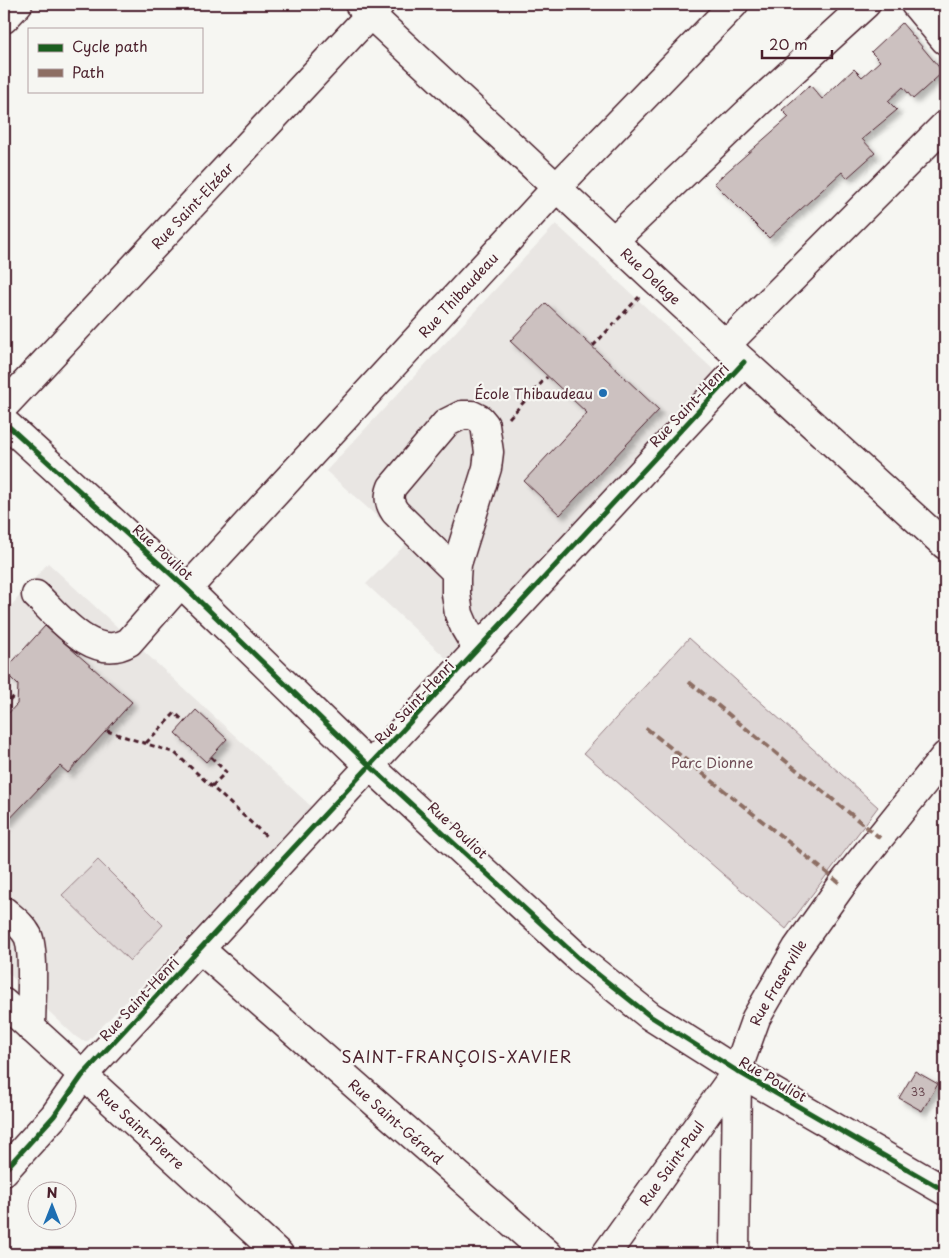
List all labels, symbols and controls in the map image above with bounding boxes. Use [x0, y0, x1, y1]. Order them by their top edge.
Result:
legend [28, 28, 202, 92]
scale bar [762, 28, 832, 60]
text: 20 m [769, 32, 808, 55]
text: Cycle path [72, 34, 148, 57]
text: Path [72, 60, 104, 83]
street label: Rue Saint-Elzéar [146, 157, 238, 253]
street label: Rue Delage [616, 242, 686, 309]
street label: Rue Thibaudeau [413, 247, 502, 342]
street label: Rue Saint-Henri [644, 358, 734, 452]
place label: École Thibaudeau [475, 383, 593, 404]
marker: École Thibaudeau [597, 387, 609, 399]
street label: Rue Pouliot [128, 519, 198, 585]
street label: Rue Saint-Henri [369, 655, 459, 749]
park label: Parc Dionne [671, 752, 754, 773]
street label: Rue Pouliot [423, 797, 493, 863]
street label: Rue Fraserville [744, 934, 811, 1028]
street label: Rue Saint-Henri [94, 952, 184, 1046]
district label: SAINT-FRANÇOIS-XAVIER [342, 1044, 572, 1068]
street label: Rue Pouliot [735, 1051, 811, 1107]
street label: Rue Saint-Gérard [344, 1074, 449, 1169]
street label: Rue Saint-Pierre [93, 1083, 190, 1174]
house number: 33 [911, 1083, 925, 1100]
street label: Rue Saint-Paul [634, 1116, 709, 1210]
north arrow [28, 1180, 78, 1230]
text: N [46, 1182, 58, 1203]

